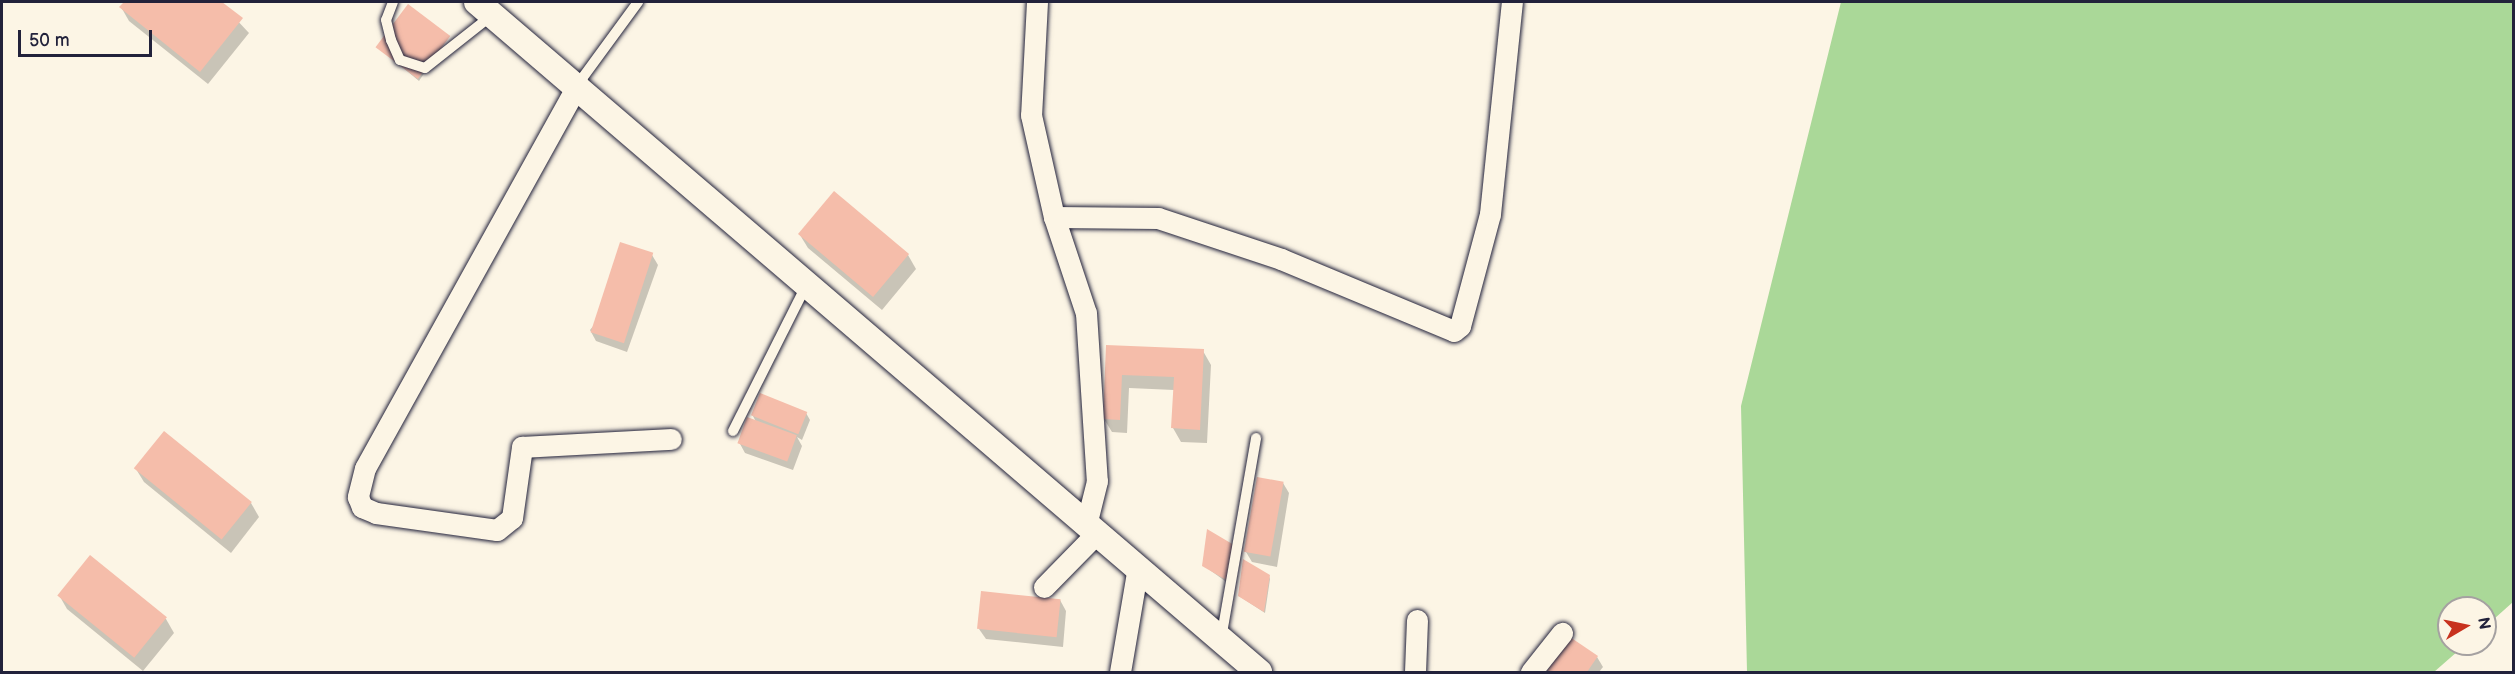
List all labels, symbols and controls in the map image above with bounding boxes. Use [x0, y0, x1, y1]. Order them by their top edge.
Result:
scale bar [21, 18, 154, 56]
text: 50 m [29, 30, 70, 51]
north arrow [2437, 596, 2497, 656]
text: N [2473, 616, 2494, 631]

